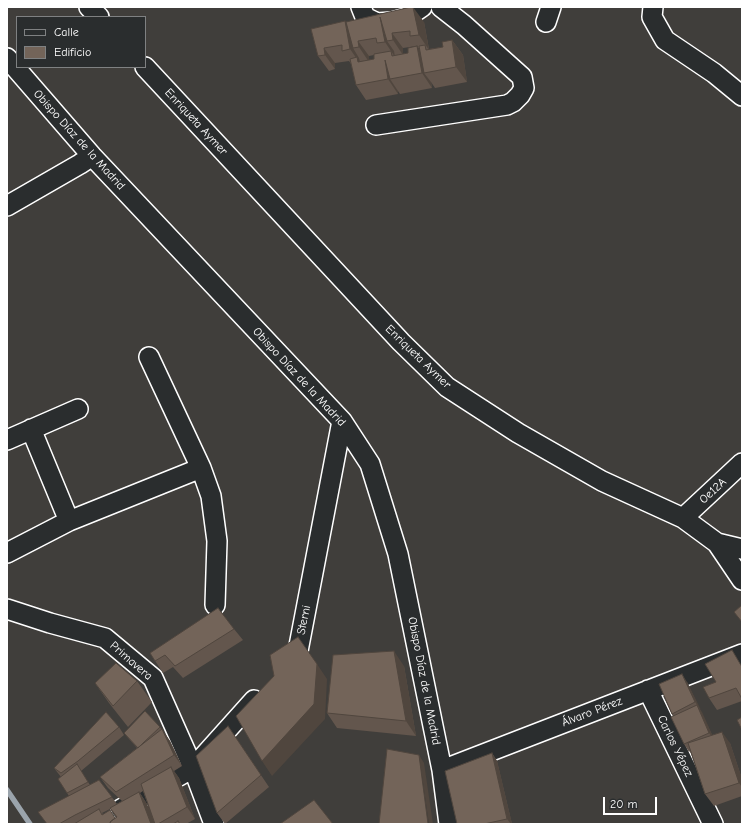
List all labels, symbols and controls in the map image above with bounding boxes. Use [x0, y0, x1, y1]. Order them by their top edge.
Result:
legend [16, 16, 146, 68]
text: Calle [54, 25, 79, 39]
text: Edificio [54, 45, 91, 59]
street label: Enriqueta Aymer [161, 86, 231, 158]
street label: Obispo Díaz de la Madrid [30, 87, 128, 193]
street label: Enriqueta Aymer [382, 322, 454, 392]
street label: Obispo Díaz de la Madrid [249, 325, 349, 429]
street label: Oe12A [696, 475, 730, 507]
street label: Sterni [294, 604, 314, 636]
street label: Obispo Díaz de la Madrid [405, 616, 443, 746]
street label: Primavera [107, 639, 155, 683]
street label: Álvaro Pérez [560, 694, 624, 730]
street label: Carlos Yépez [654, 713, 696, 779]
scale bar [605, 789, 659, 815]
text: 20 m [610, 797, 638, 811]

